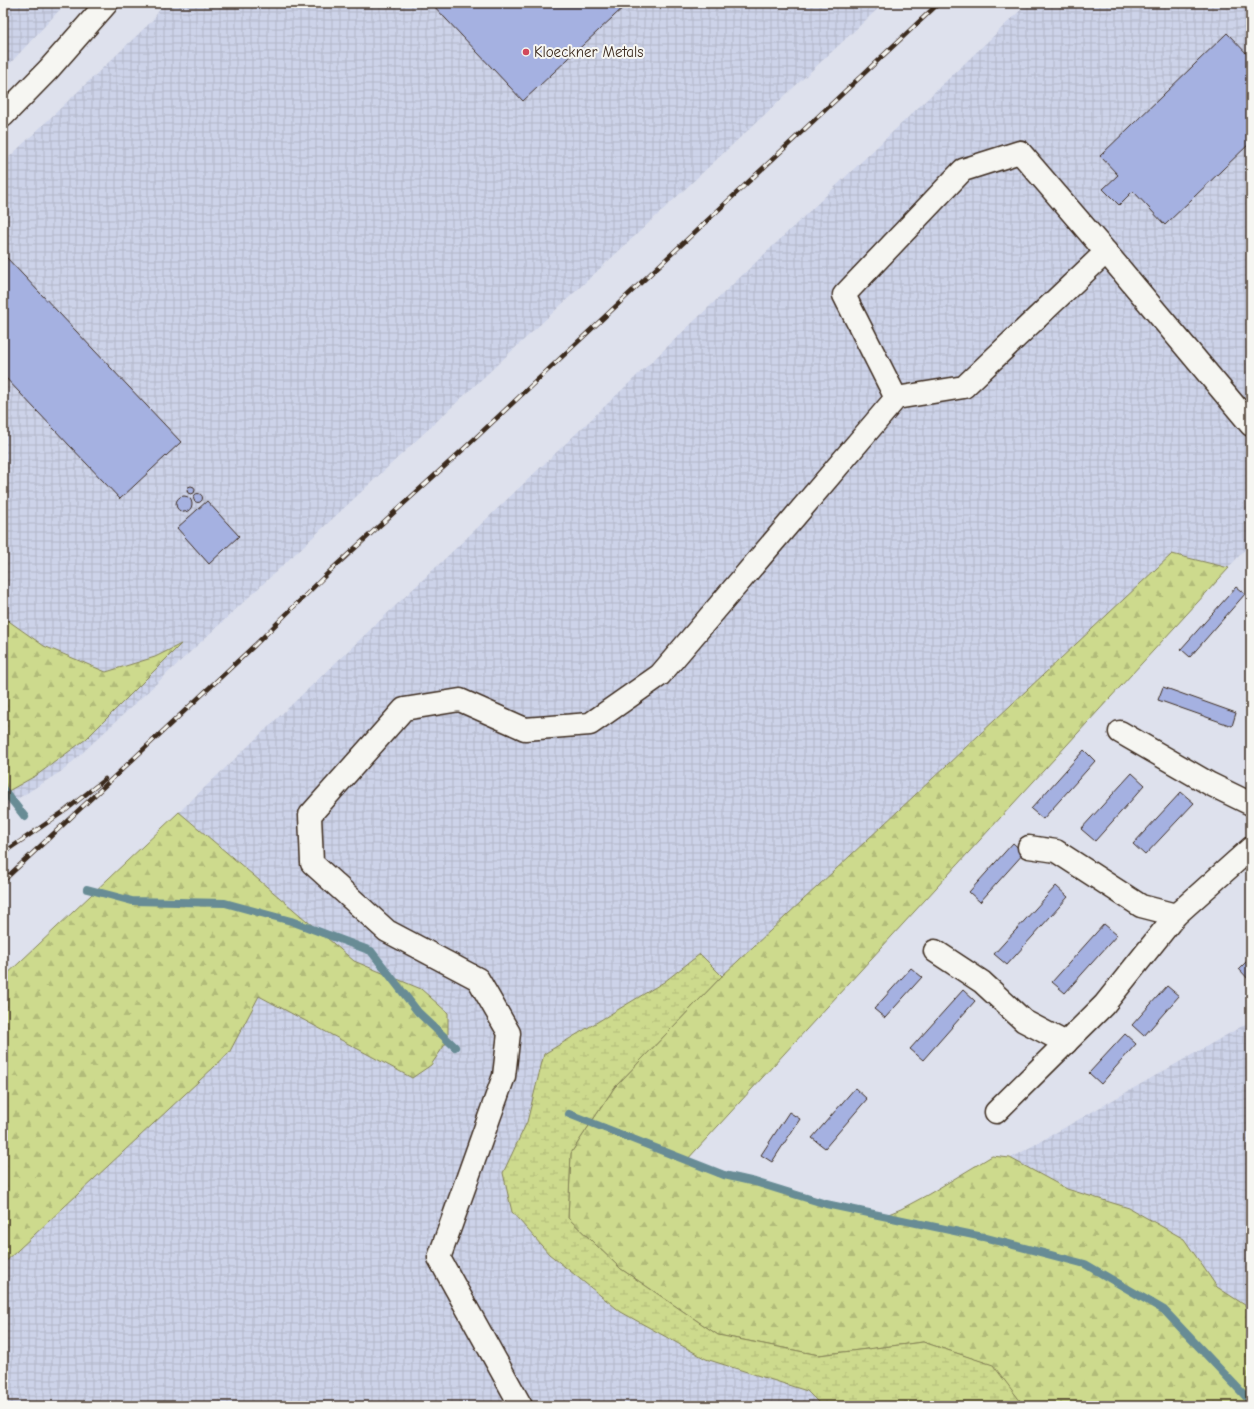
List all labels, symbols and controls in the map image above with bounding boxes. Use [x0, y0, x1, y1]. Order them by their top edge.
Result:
place label: Kloeckner Metals [534, 43, 644, 61]
marker: Kloeckner Metals [521, 47, 531, 57]

